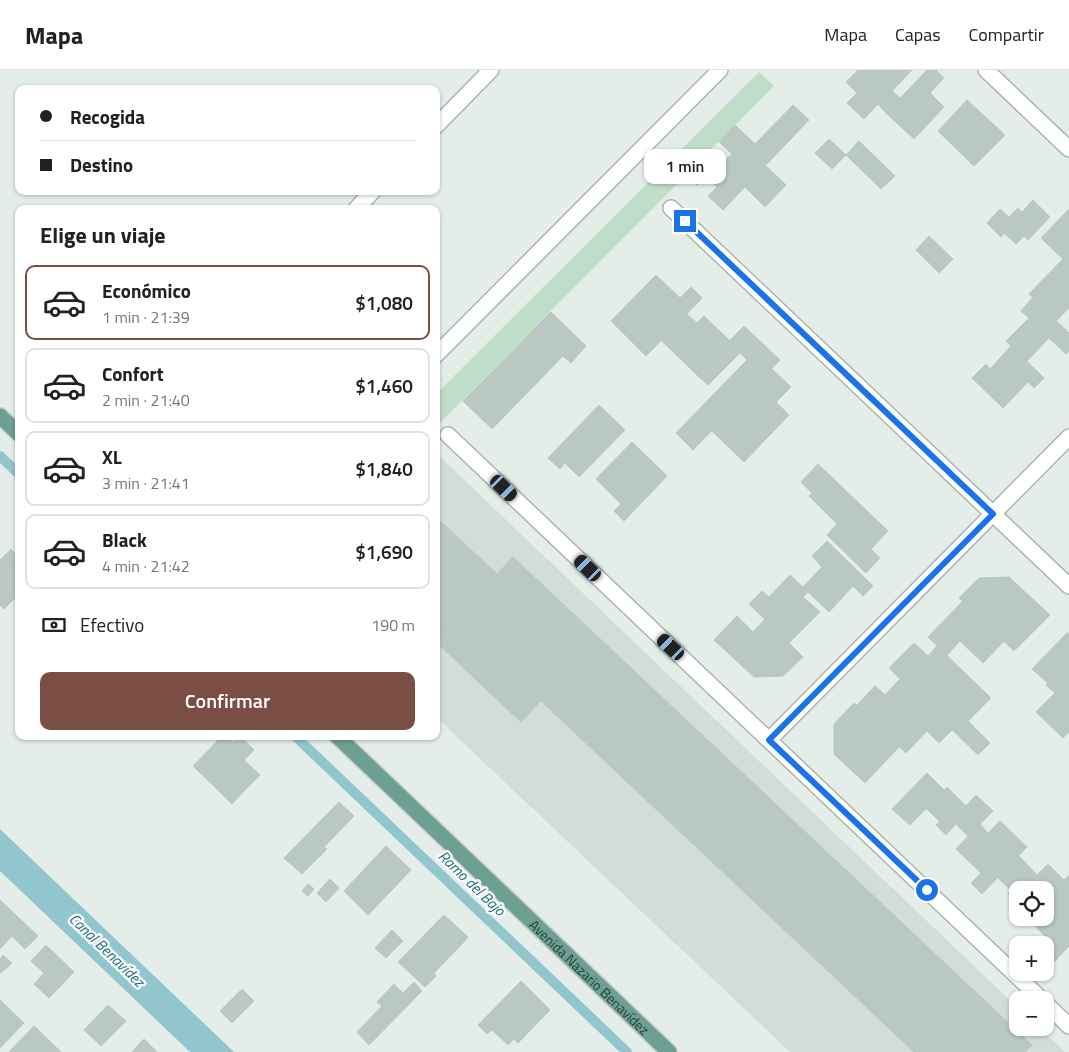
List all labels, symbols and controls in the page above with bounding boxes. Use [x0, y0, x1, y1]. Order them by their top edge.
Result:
text: Mapa [25, 17, 83, 53]
text: Mapa [824, 21, 867, 48]
text: Capas [895, 21, 941, 48]
text: Compartir [969, 21, 1044, 48]
text: Recogida [70, 102, 145, 131]
callout: 1 min [644, 148, 726, 184]
text: Destino [70, 150, 133, 179]
text: 1 min [666, 154, 704, 178]
route end [674, 210, 696, 232]
text: Elige un viaje [40, 218, 166, 252]
text: Económico [102, 276, 191, 305]
icon: car [42, 280, 87, 325]
text: $1,080 [355, 288, 413, 317]
text: 1 min · 21:39 [102, 305, 190, 329]
text: Confort [102, 359, 164, 388]
icon: car [42, 363, 87, 408]
text: $1,460 [355, 371, 413, 400]
text: 2 min · 21:40 [102, 388, 190, 412]
text: XL [102, 442, 122, 471]
icon: car [42, 446, 87, 491]
text: $1,840 [355, 454, 413, 483]
text: 3 min · 21:41 [102, 471, 190, 495]
car [487, 472, 520, 504]
text: Black [102, 525, 147, 554]
icon: car [42, 529, 87, 574]
text: $1,690 [355, 537, 413, 566]
car [571, 552, 604, 584]
text: 4 min · 21:42 [102, 554, 190, 578]
text: Efectivo [80, 610, 144, 639]
icon: cash [40, 611, 68, 639]
text: 190 m [371, 613, 415, 637]
car [654, 631, 687, 663]
button: Confirmar [40, 672, 415, 730]
water label: Ramo del Bajo [433, 845, 511, 921]
route start [916, 879, 938, 901]
map controls [1009, 881, 1054, 1036]
button: locate [1009, 881, 1054, 926]
water label: Canal Benavídez [64, 908, 151, 993]
street label: Avenida Nazario Benavídez [525, 914, 655, 1039]
button: + [1009, 936, 1054, 981]
button: − [1009, 991, 1054, 1036]

